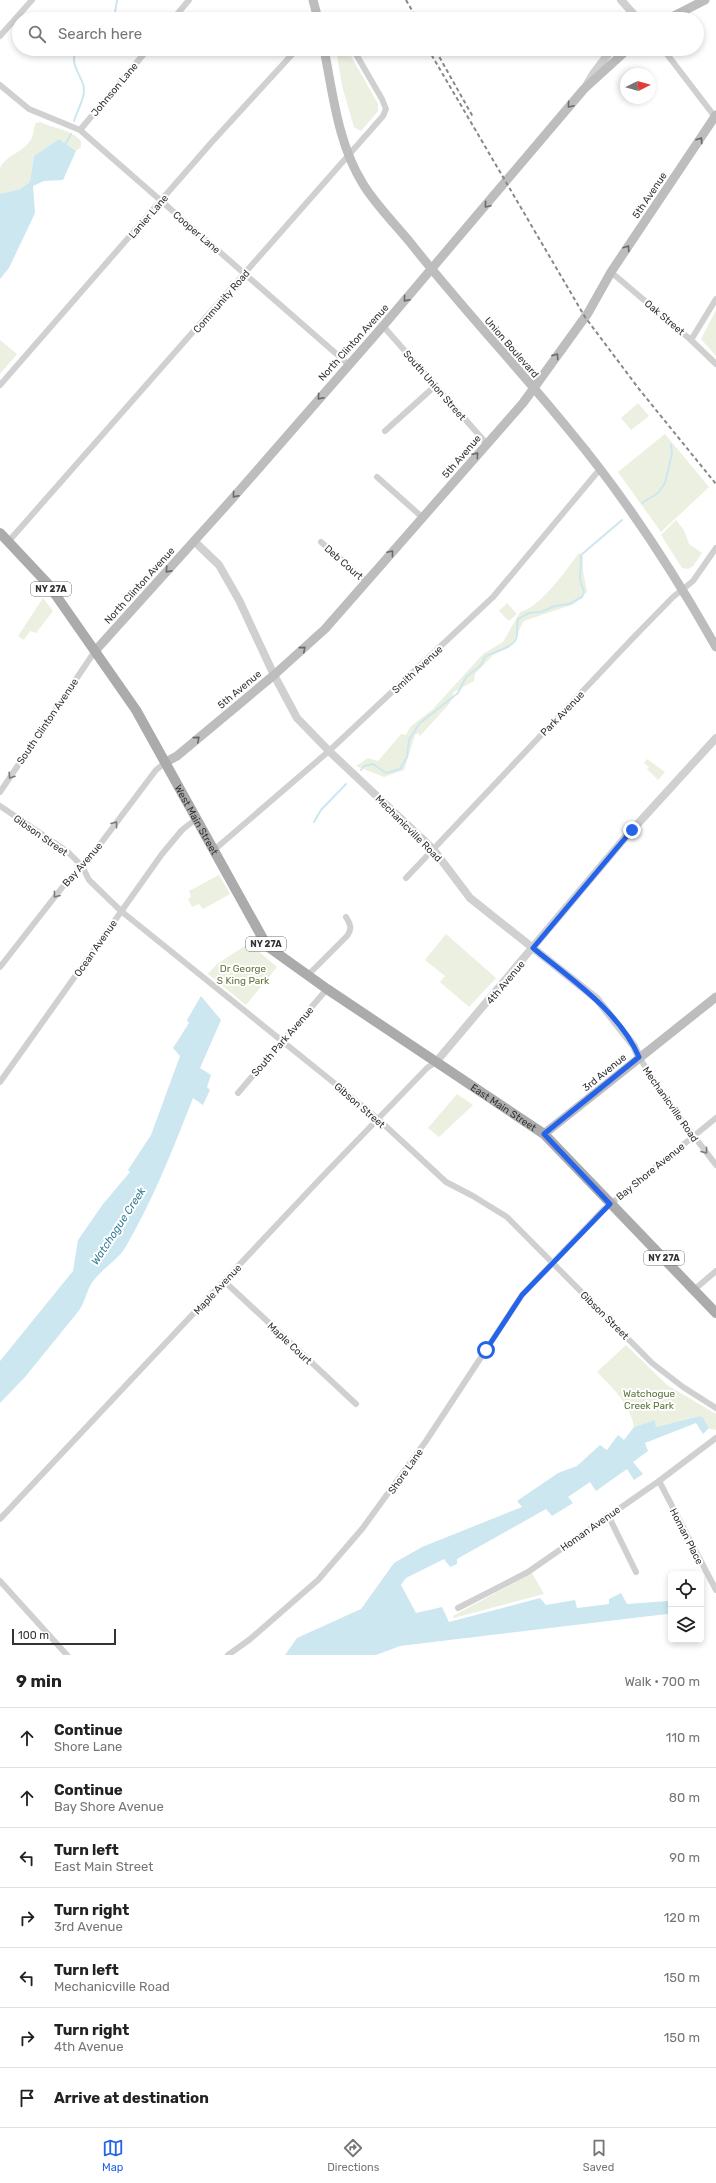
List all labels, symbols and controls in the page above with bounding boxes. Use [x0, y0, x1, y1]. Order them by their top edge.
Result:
search box [12, 12, 704, 56]
icon: search [26, 23, 48, 45]
text: Search here [58, 25, 142, 43]
street label: Johnson Lane [89, 60, 141, 119]
north arrow [620, 68, 656, 104]
one-way arrow [568, 101, 575, 108]
one-way arrow [695, 137, 702, 144]
street label: 5th Avenue [630, 170, 670, 221]
street label: Lanier Lane [126, 192, 171, 241]
one-way arrow [484, 200, 491, 208]
street label: Cooper Lane [170, 209, 223, 257]
one-way arrow [622, 245, 629, 252]
street label: Community Road [191, 267, 253, 336]
one-way arrow [403, 295, 410, 302]
street label: Oak Street [642, 298, 687, 338]
street label: North Clinton Avenue [316, 301, 392, 384]
street label: Union Boulevard [482, 315, 541, 381]
street label: South Union Street [400, 348, 468, 423]
one-way arrow [551, 354, 558, 361]
one-way arrow [317, 392, 324, 400]
street label: 5th Avenue [440, 432, 484, 481]
one-way arrow [471, 452, 479, 460]
one-way arrow [233, 491, 240, 498]
street label: Deb Court [322, 543, 365, 583]
street label: North Clinton Avenue [102, 544, 178, 627]
one-way arrow [386, 551, 393, 558]
one-way arrow [165, 565, 172, 573]
road number: NY 27A [31, 582, 71, 596]
street label: Smith Avenue [390, 643, 446, 696]
one-way arrow [299, 647, 306, 654]
street label: 5th Avenue [215, 668, 264, 711]
street label: South Clinton Avenue [15, 676, 81, 767]
street label: Park Avenue [538, 688, 587, 739]
one-way arrow [192, 736, 199, 743]
one-way arrow [8, 772, 15, 779]
street label: West Main Street [172, 783, 220, 857]
street label: Mechanicville Road [373, 793, 444, 864]
street label: Gibson Street [11, 813, 70, 859]
route end [623, 821, 641, 839]
one-way arrow [110, 822, 117, 829]
street label: Bay Avenue [60, 840, 105, 889]
one-way arrow [54, 891, 61, 898]
street label: Ocean Avenue [72, 917, 120, 979]
road number: NY 27A [246, 937, 286, 951]
street label: 4th Avenue [484, 958, 528, 1007]
park label: Dr George S King Park [217, 963, 270, 987]
street label: South Park Avenue [249, 1004, 317, 1079]
street label: 3rd Avenue [580, 1051, 629, 1094]
street label: Mechanicville Road [640, 1065, 701, 1145]
street label: Gibson Street [331, 1080, 387, 1131]
street label: East Main Street [468, 1082, 538, 1134]
street label: Bay Shore Avenue [614, 1140, 687, 1203]
one-way arrow [700, 1146, 707, 1153]
water label: Watchogue Creek [88, 1185, 149, 1268]
road number: NY 27A [644, 1251, 684, 1265]
street label: Maple Avenue [191, 1262, 244, 1317]
street label: Gibson Street [578, 1289, 631, 1342]
street label: Maple Court [265, 1320, 314, 1367]
route start [477, 1341, 495, 1359]
park label: Watchogue Creek Park [623, 1388, 675, 1412]
street label: Shore Lane [386, 1446, 426, 1497]
street label: Homan Avenue [558, 1503, 623, 1554]
street label: Homan Place [667, 1506, 706, 1567]
map controls [668, 1571, 704, 1643]
button: locate [668, 1571, 704, 1607]
button: layers [668, 1607, 704, 1643]
scale bar [12, 1627, 116, 1646]
text: 100 m [18, 1629, 49, 1642]
text: 9 min [16, 1671, 62, 1691]
text: Walk · 700 m [624, 1674, 700, 1689]
text: Continue [54, 1721, 123, 1739]
icon: ahead [16, 1727, 38, 1749]
text: 110 m [666, 1730, 700, 1745]
text: Shore Lane [54, 1739, 122, 1754]
text: Continue [54, 1781, 123, 1799]
icon: ahead [16, 1787, 38, 1809]
text: 80 m [669, 1790, 700, 1805]
text: Bay Shore Avenue [54, 1799, 164, 1814]
text: Turn left [54, 1841, 119, 1859]
icon: left [16, 1847, 38, 1869]
text: 90 m [669, 1850, 700, 1865]
text: East Main Street [54, 1859, 153, 1874]
text: Turn right [54, 1901, 129, 1919]
icon: right [16, 1907, 38, 1929]
text: 120 m [664, 1910, 700, 1925]
text: 3rd Avenue [54, 1919, 123, 1934]
text: Turn left [54, 1961, 119, 1979]
icon: left [16, 1967, 38, 1989]
text: 150 m [664, 1970, 700, 1985]
text: Mechanicville Road [54, 1979, 170, 1994]
text: Turn right [54, 2021, 129, 2039]
icon: right [16, 2027, 38, 2049]
text: 150 m [664, 2030, 700, 2045]
text: 4th Avenue [54, 2039, 123, 2054]
icon: arrive [16, 2087, 38, 2109]
text: Arrive at destination [54, 2089, 209, 2107]
tab: Map [102, 2137, 124, 2174]
tab: Directions [327, 2137, 379, 2174]
tab: Saved [583, 2137, 614, 2174]

